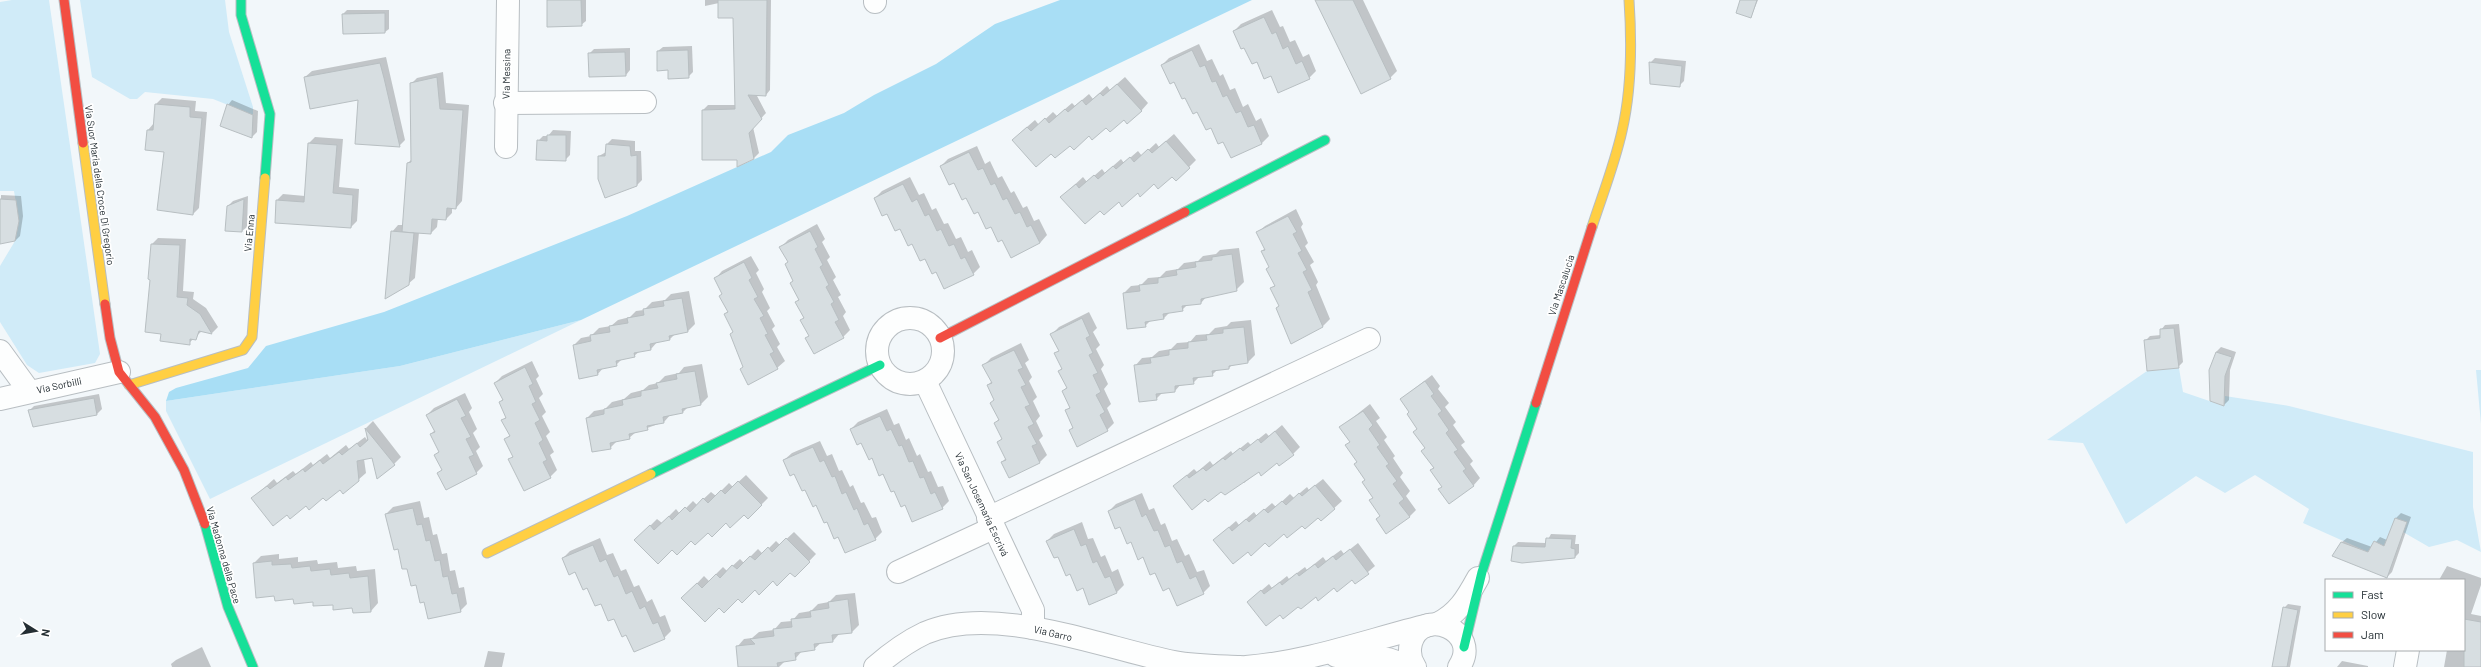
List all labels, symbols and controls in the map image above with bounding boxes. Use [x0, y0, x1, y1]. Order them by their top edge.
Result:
street label: Via Messina [500, 49, 512, 99]
street label: Via Suor Maria della Croce Di Gregorio [83, 104, 117, 266]
street label: Via Enna [241, 214, 257, 252]
street label: Via Mascalucia [1545, 253, 1577, 317]
street label: Via Sorbilli [35, 374, 83, 396]
street label: Via San Josemaría Escrivá [953, 450, 1011, 558]
street label: Via Madonna della Pace [204, 505, 244, 605]
legend [2325, 579, 2465, 651]
text: Fast [2361, 587, 2384, 601]
text: Slow [2361, 607, 2386, 621]
north arrow [16, 611, 56, 651]
street label: Via Garro [1032, 623, 1074, 643]
text: Jam [2361, 627, 2384, 641]
text: N [39, 628, 53, 638]

